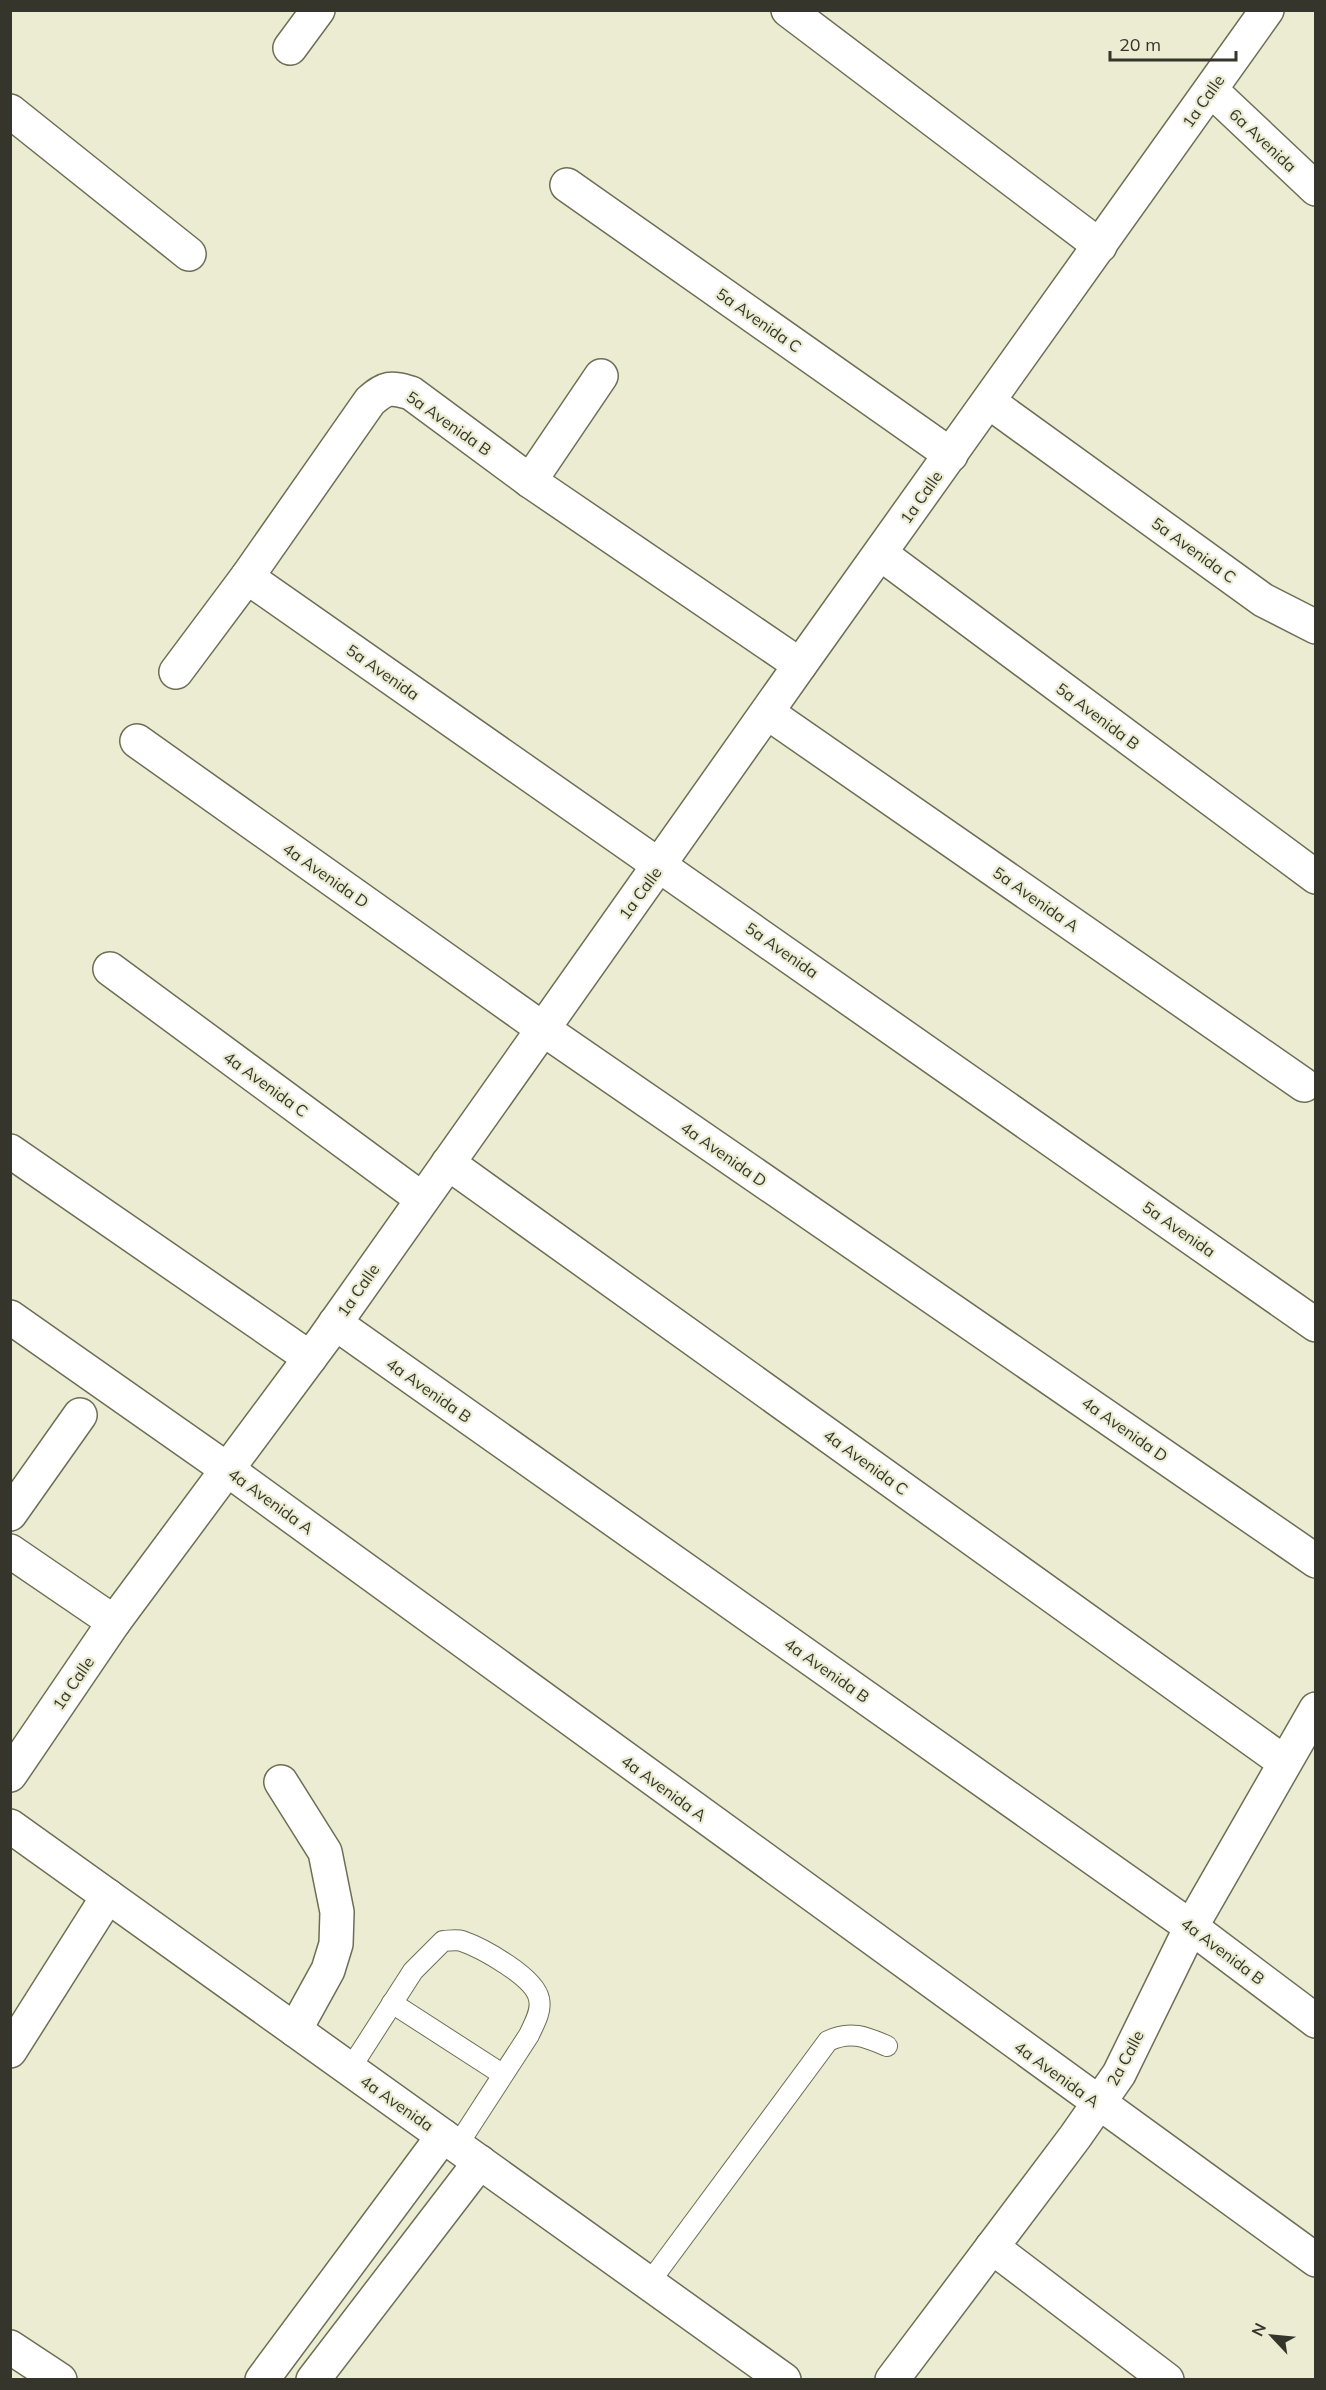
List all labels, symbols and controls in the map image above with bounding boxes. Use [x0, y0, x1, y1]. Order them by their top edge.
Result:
scale bar [1110, 24, 1236, 62]
text: 20 m [1119, 33, 1161, 56]
street label: 1a Calle [1178, 71, 1228, 131]
street label: 6a Avenida [1225, 104, 1301, 176]
street label: 5a Avenida C [713, 283, 805, 357]
street label: 5a Avenida B [403, 386, 495, 460]
street label: 1a Calle [896, 467, 946, 527]
street label: 5a Avenida C [1148, 513, 1240, 587]
street label: 5a Avenida [343, 640, 423, 704]
street label: 5a Avenida B [1052, 678, 1144, 754]
street label: 4a Avenida D [279, 838, 373, 912]
street label: 5a Avenida A [989, 862, 1083, 936]
street label: 1a Calle [614, 863, 666, 923]
street label: 5a Avenida [742, 918, 822, 982]
street label: 4a Avenida C [220, 1047, 312, 1121]
street label: 4a Avenida D [677, 1117, 771, 1191]
street label: 5a Avenida [1139, 1197, 1219, 1261]
street label: 1a Calle [333, 1260, 383, 1320]
street label: 4a Avenida B [383, 1353, 475, 1427]
street label: 4a Avenida D [1078, 1392, 1172, 1466]
street label: 4a Avenida C [820, 1425, 912, 1499]
street label: 4a Avenida A [225, 1463, 318, 1539]
street label: 4a Avenida B [781, 1633, 873, 1707]
street label: 1a Calle [48, 1653, 98, 1713]
street label: 4a Avenida A [618, 1750, 711, 1826]
street label: 4a Avenida B [1177, 1913, 1269, 1989]
street label: 2a Calle [1102, 2027, 1148, 2089]
street label: 4a Avenida A [1011, 2036, 1104, 2112]
street label: 4a Avenida [357, 2071, 437, 2135]
north arrow [1242, 2306, 1302, 2366]
text: N [1247, 2320, 1270, 2339]

